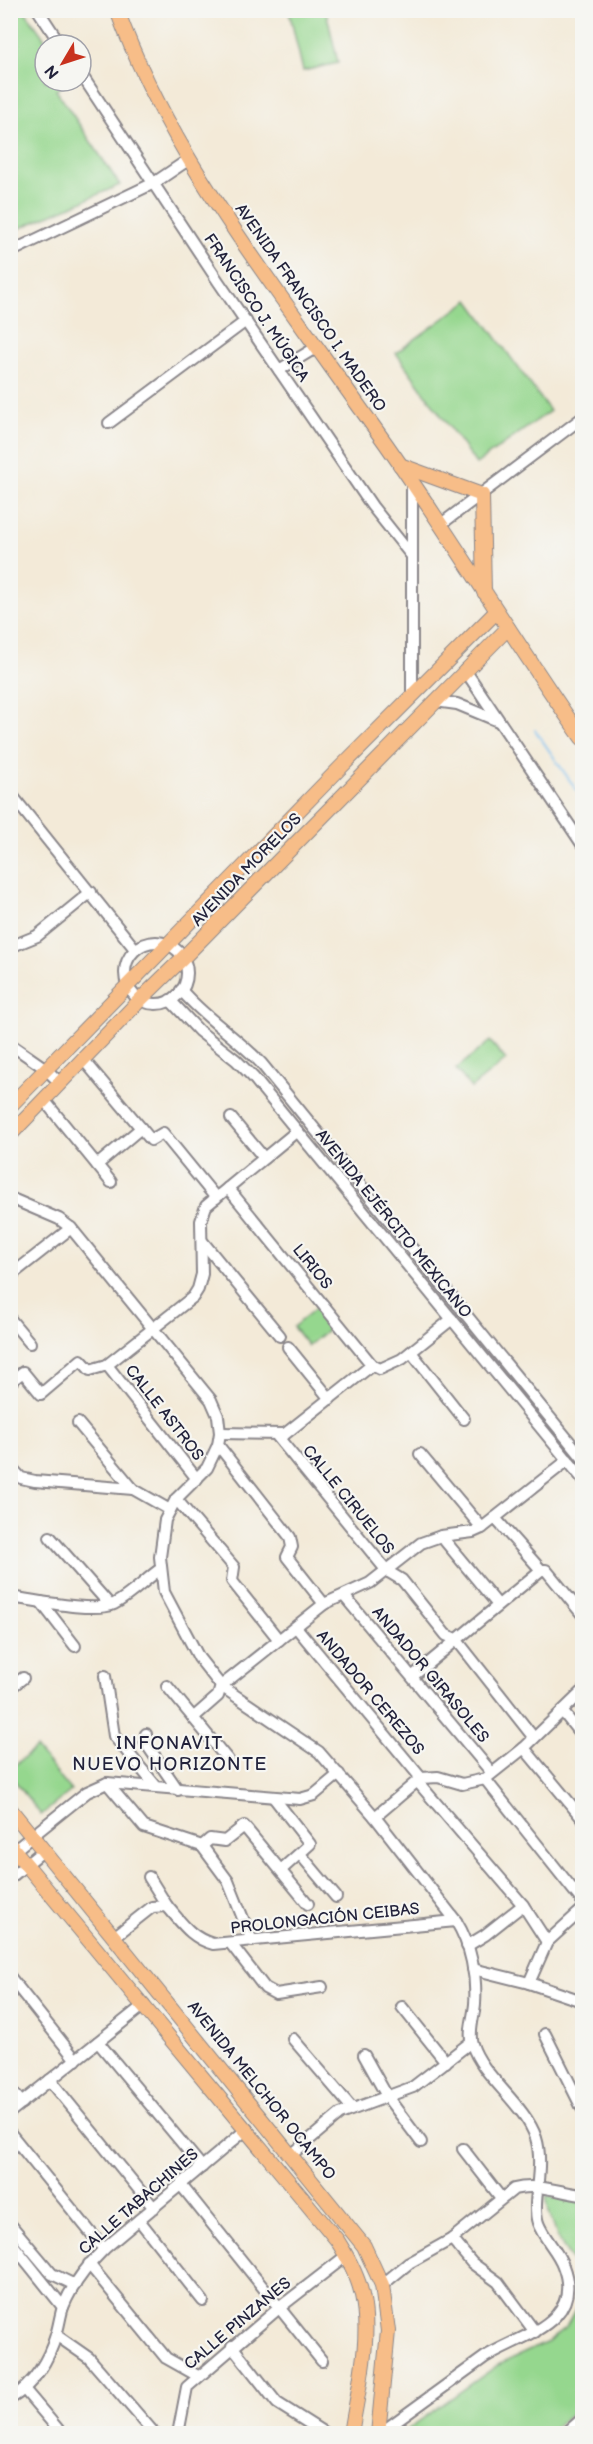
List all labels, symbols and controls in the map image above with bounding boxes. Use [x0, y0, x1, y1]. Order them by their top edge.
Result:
north arrow [33, 33, 93, 93]
text: N [41, 61, 64, 82]
street label: AVENIDA FRANCISCO I. MADERO [231, 200, 389, 416]
street label: FRANCISCO J. MÚGICA [199, 229, 314, 386]
street label: AVENIDA MORELOS [188, 810, 306, 930]
street label: AVENIDA EJÉRCITO MEXICANO [311, 1125, 477, 1322]
street label: LIRIOS [288, 1241, 336, 1293]
street label: CALLE ASTROS [121, 1361, 207, 1465]
street label: CALLE CIRUELOS [298, 1442, 398, 1558]
street label: ANDADOR GIRASOLES [368, 1603, 492, 1747]
street label: ANDADOR CEREZOS [312, 1627, 428, 1759]
district label: INFONAVIT NUEVO HORIZONTE [72, 1733, 268, 1775]
street label: PROLONGACIÓN CEIBAS [229, 1898, 421, 1938]
street label: AVENIDA MELCHOR OCAMPO [183, 1998, 339, 2184]
street label: CALLE TABACHINES [75, 2145, 203, 2259]
street label: CALLE PINZANES [181, 2274, 295, 2374]

